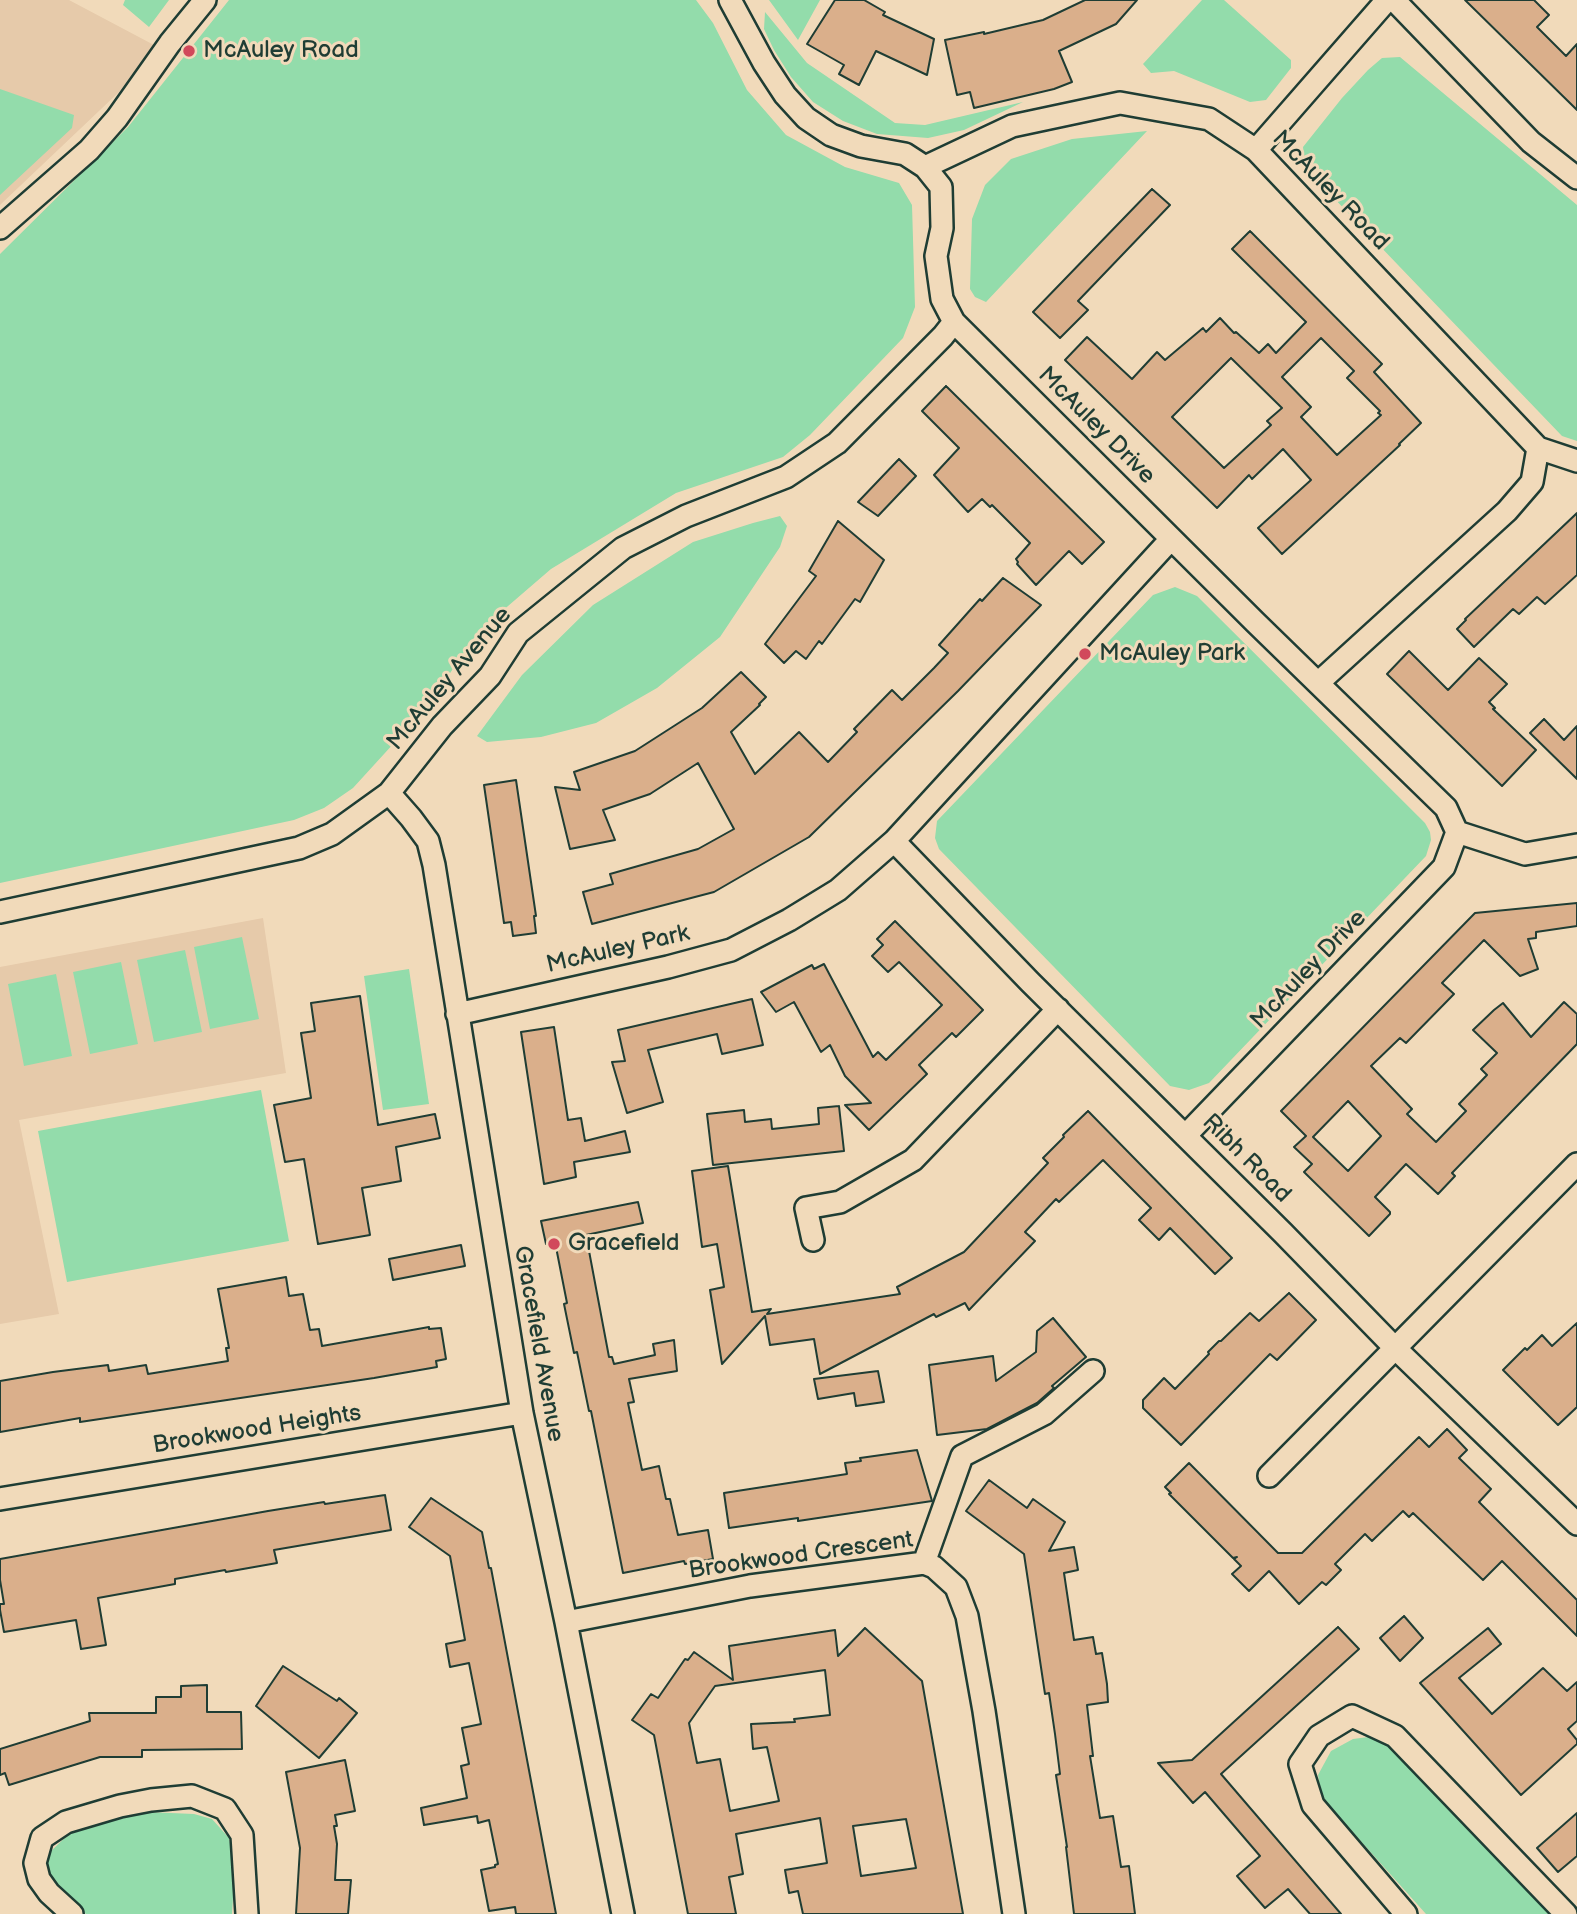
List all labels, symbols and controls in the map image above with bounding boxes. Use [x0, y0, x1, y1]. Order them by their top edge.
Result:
place label: McAuley Road [203, 37, 359, 65]
marker: McAuley Road [181, 43, 197, 59]
street label: McAuley Road [1266, 125, 1394, 257]
street label: McAuley Drive [1031, 361, 1161, 491]
street label: McAuley Avenue [382, 601, 518, 757]
place label: McAuley Park [1099, 640, 1245, 668]
marker: McAuley Park [1077, 646, 1093, 662]
street label: McAuley Drive [1245, 905, 1373, 1035]
street label: McAuley Park [544, 920, 692, 980]
street label: Ribh Road [1196, 1109, 1296, 1209]
place label: Gracefield [568, 1230, 680, 1258]
marker: Gracefield [546, 1236, 562, 1252]
street label: Gracefield Avenue [507, 1244, 569, 1444]
street label: Brookwood Heights [151, 1399, 363, 1461]
street label: Brookwood Crescent [687, 1526, 915, 1586]

